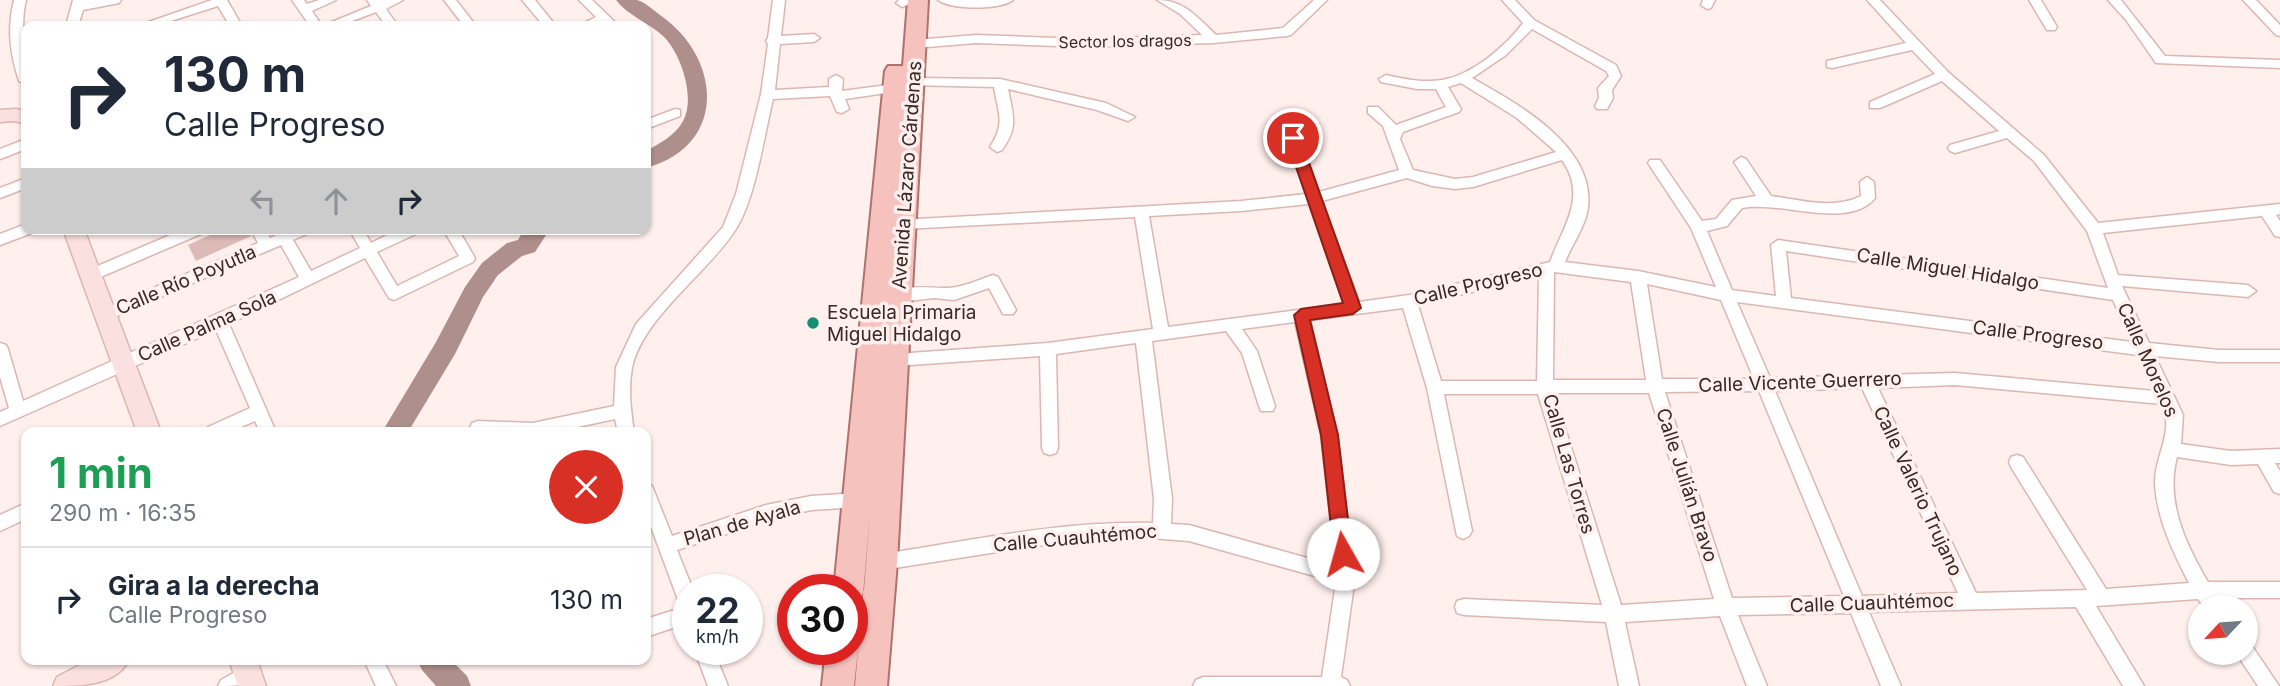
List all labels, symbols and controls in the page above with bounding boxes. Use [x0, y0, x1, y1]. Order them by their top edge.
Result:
street label: Sector los dragos [1058, 30, 1192, 52]
text: 130 m [164, 45, 306, 104]
icon: right [49, 49, 140, 140]
street label: Avenida Lázaro Cárdenas [888, 60, 926, 290]
text: Calle Progreso [164, 105, 386, 144]
pin [1263, 108, 1323, 168]
icon: arrive [1274, 119, 1312, 157]
icon: left [244, 182, 282, 220]
icon: ahead [317, 182, 355, 220]
icon: right [390, 182, 428, 220]
street label: Calle Río Poyutla [112, 240, 260, 320]
street label: Calle Miguel Hidalgo [1855, 243, 2041, 295]
street label: Calle Progreso [1411, 258, 1545, 310]
street label: Calle Palma Sola [134, 285, 280, 367]
street label: Calle Morelos [2113, 299, 2183, 421]
place label: Escuela Primaria Miguel Hidalgo [827, 301, 976, 346]
marker: Escuela Primaria Miguel Hidalgo [805, 315, 821, 331]
street label: Calle Progreso [1971, 316, 2105, 354]
street label: Calle Vicente Guerrero [1698, 367, 1902, 397]
street label: Calle Las Torres [1538, 391, 1600, 537]
street label: Calle Valerio Trujano [1869, 402, 1967, 580]
street label: Calle Julián Bravo [1651, 405, 1723, 565]
text: 1 min [49, 447, 153, 498]
button: close [549, 450, 623, 524]
street label: Plan de Ayala [681, 495, 803, 551]
text: 290 m · 16:35 [49, 499, 196, 527]
position arrow [1306, 517, 1380, 591]
street label: Calle Cuauhtémoc [992, 519, 1158, 557]
text: Gira a la derecha [108, 570, 320, 601]
speed limit sign: 30 [777, 574, 868, 665]
icon: right [49, 581, 87, 619]
text: 130 m [550, 584, 623, 615]
text: 22 [695, 589, 740, 631]
street label: Calle Cuauhtémoc [1789, 589, 1955, 617]
north arrow [2188, 595, 2258, 665]
map controls [2188, 595, 2258, 665]
text: Calle Progreso [108, 601, 267, 629]
text: km/h [696, 626, 739, 647]

